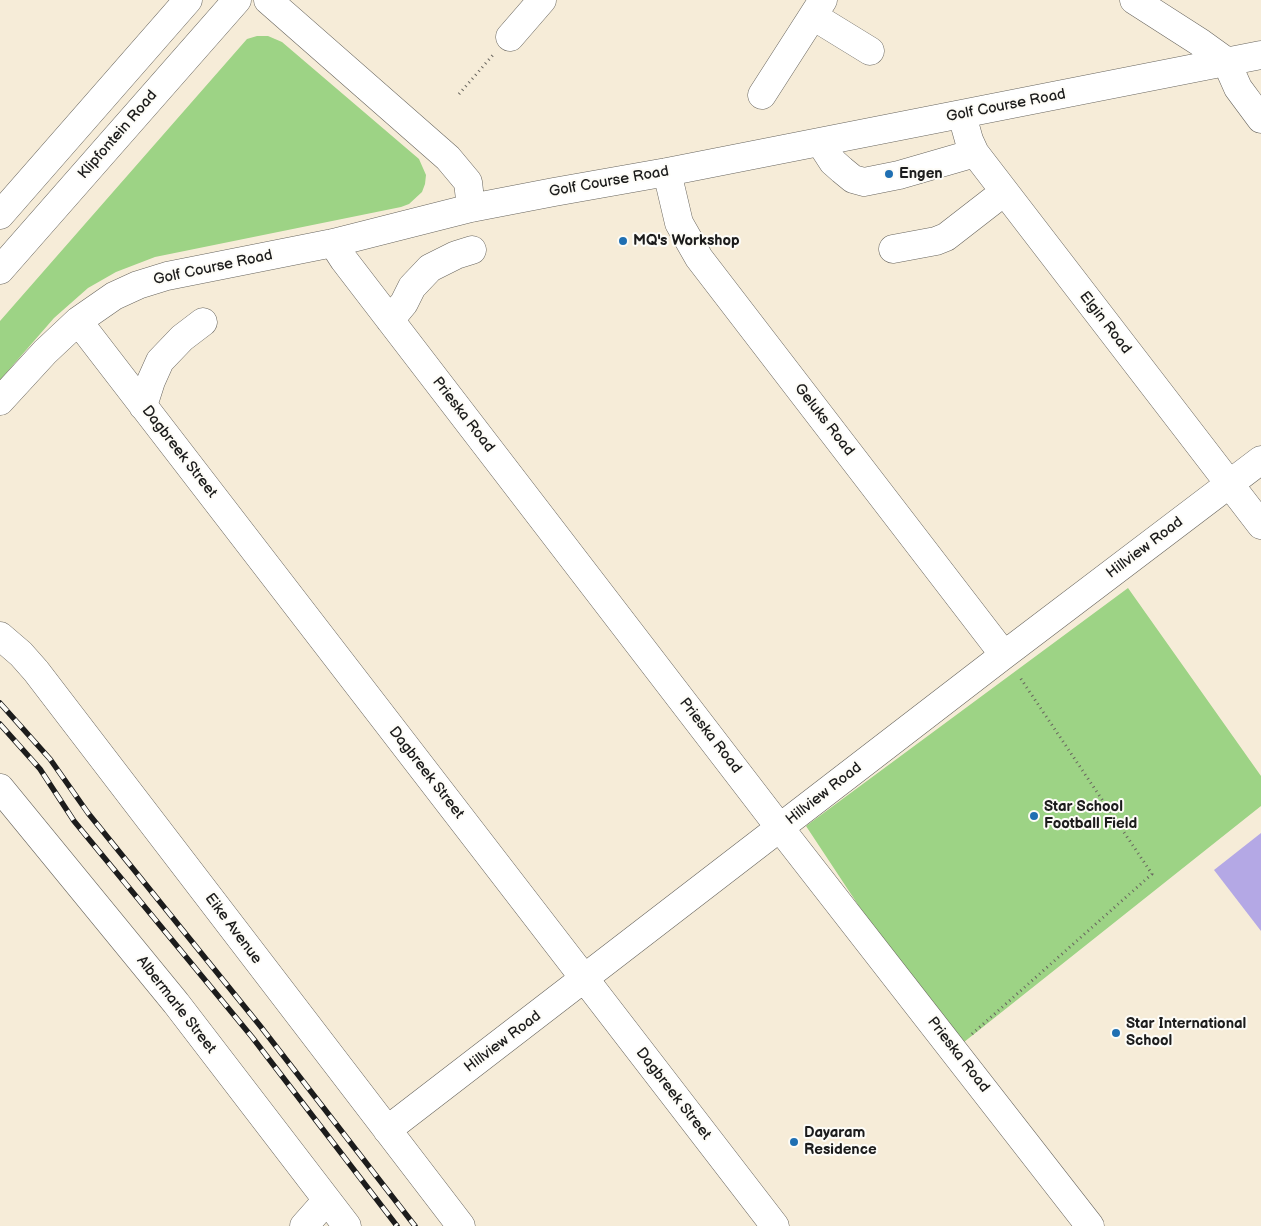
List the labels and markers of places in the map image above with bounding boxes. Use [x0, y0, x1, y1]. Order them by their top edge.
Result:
place label: Engen [899, 165, 943, 183]
marker: Engen [883, 168, 895, 180]
place label: MQ's Workshop [633, 232, 740, 250]
marker: MQ's Workshop [617, 235, 629, 247]
place label: Star School Football Field [1044, 798, 1137, 833]
marker: Star School Football Field [1028, 810, 1040, 822]
place label: Star International School [1126, 1015, 1246, 1050]
marker: Star International School [1110, 1027, 1122, 1039]
place label: Dayaram Residence [804, 1124, 877, 1159]
marker: Dayaram Residence [788, 1136, 800, 1148]

